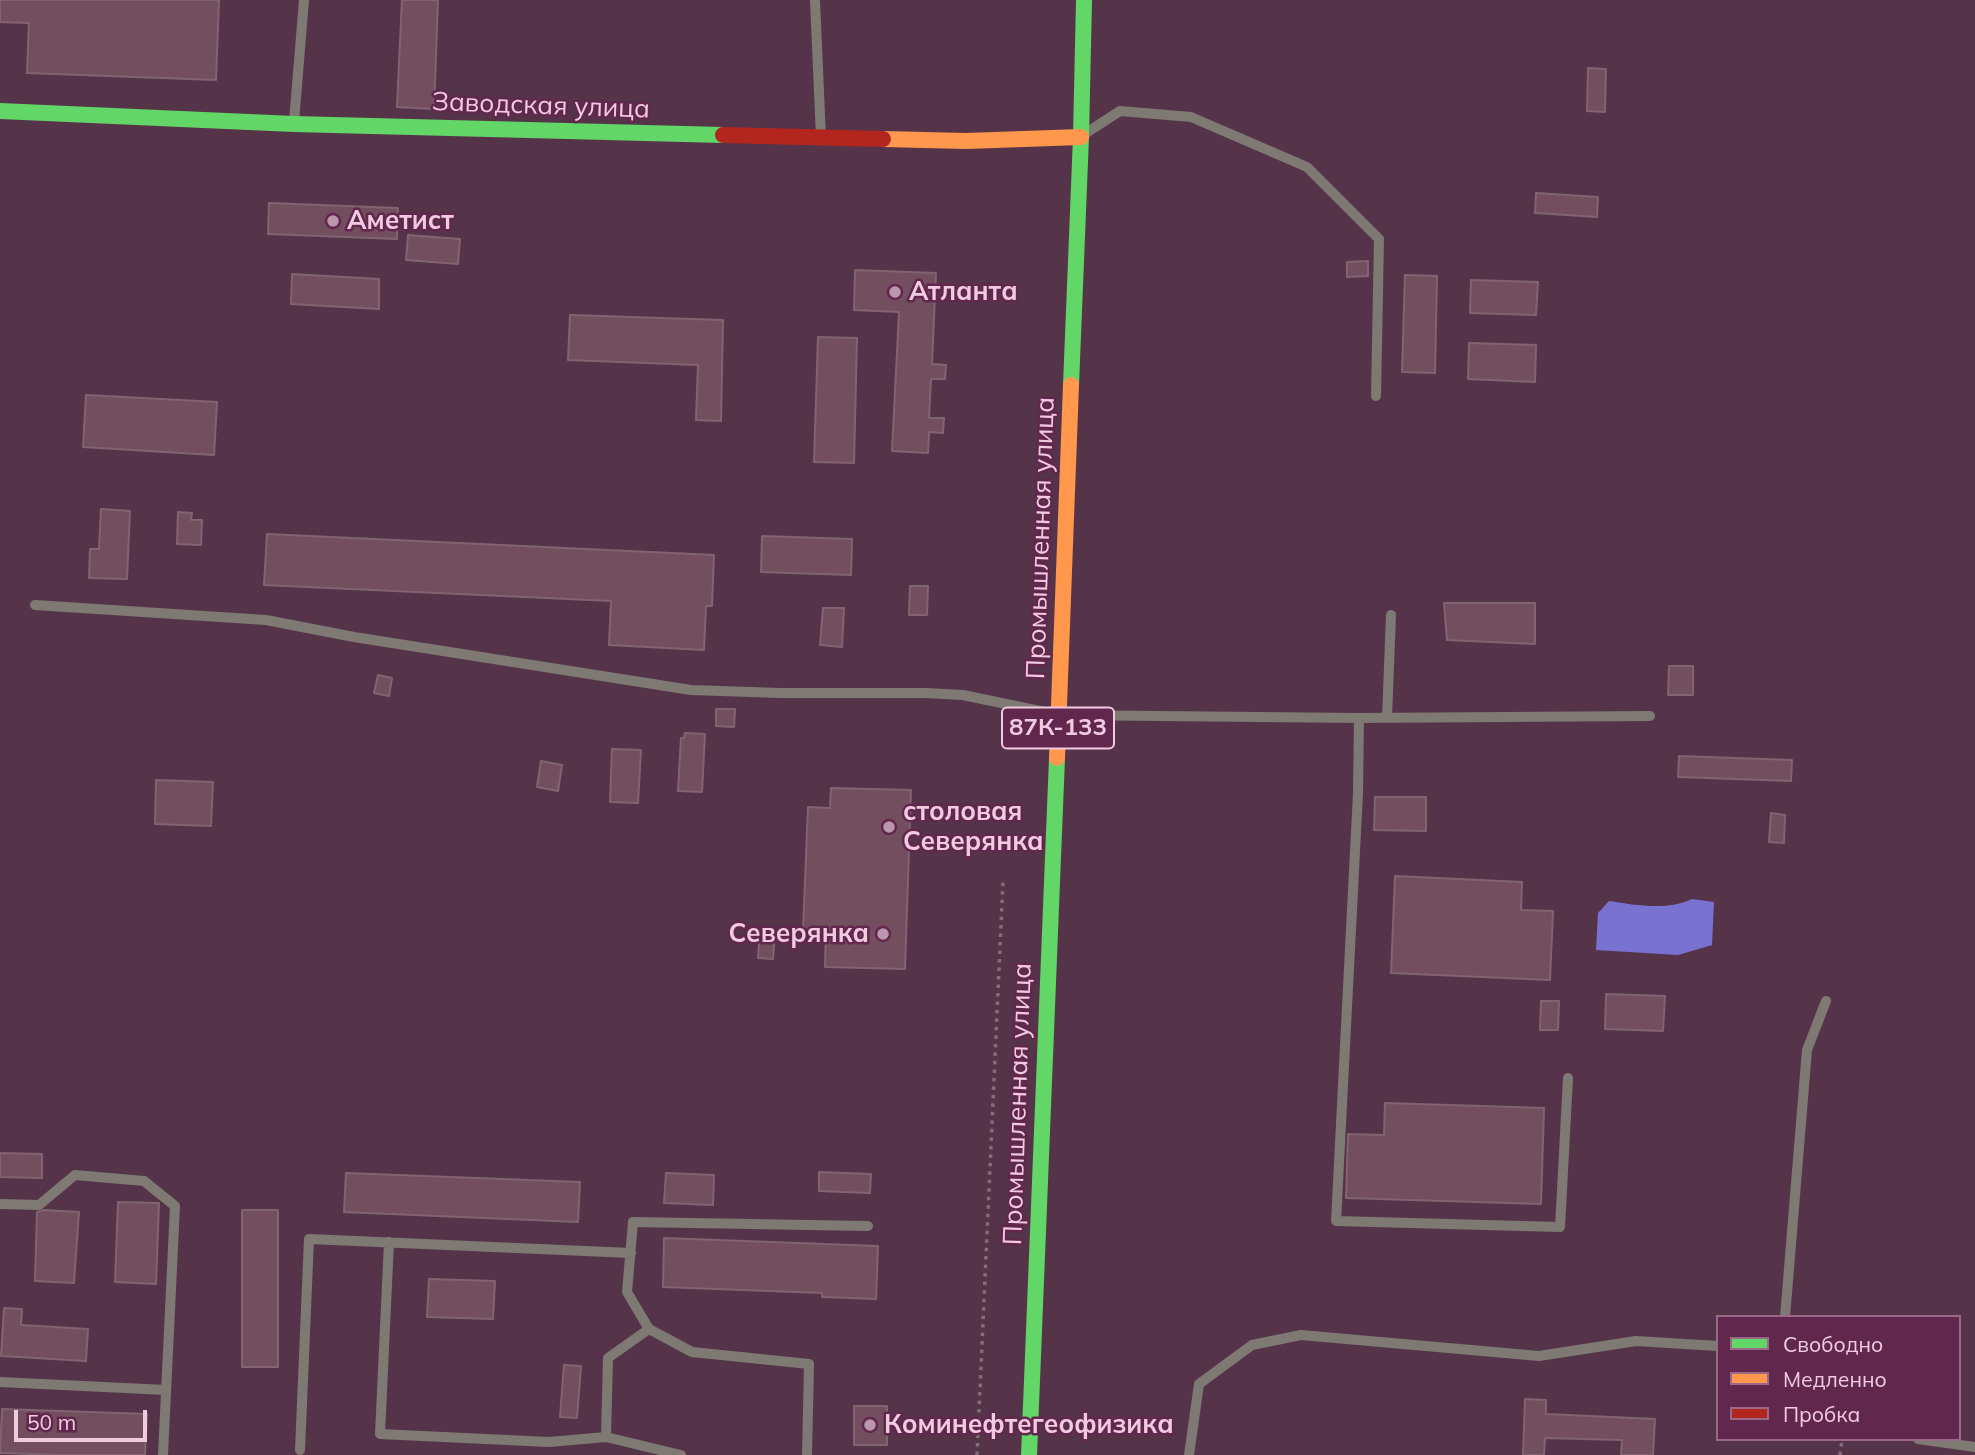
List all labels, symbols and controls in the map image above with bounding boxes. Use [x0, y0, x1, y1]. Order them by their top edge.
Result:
street label: Заводская улица [431, 87, 651, 125]
place label: Аметист [347, 205, 454, 237]
marker: Аметист [325, 213, 341, 229]
place label: Атланта [909, 276, 1018, 308]
marker: Атланта [887, 284, 903, 300]
street label: Промышленная улица [1020, 396, 1062, 680]
road number: 87К-133 [1002, 708, 1114, 748]
place label: столовая Северянка [903, 796, 1044, 858]
marker: столовая Северянка [881, 819, 897, 835]
place label: Северянка [728, 918, 869, 950]
marker: Северянка [875, 926, 891, 942]
street label: Промышленная улица [997, 962, 1039, 1246]
legend [1716, 1315, 1961, 1441]
text: Свободно [1783, 1331, 1883, 1357]
text: Медленно [1783, 1366, 1887, 1392]
scale bar [18, 1396, 150, 1440]
text: Пробка [1783, 1401, 1860, 1427]
text: 50 m [27, 1409, 76, 1435]
place label: Коминефтегеофизика [884, 1409, 1174, 1441]
marker: Коминефтегеофизика [862, 1417, 878, 1433]

